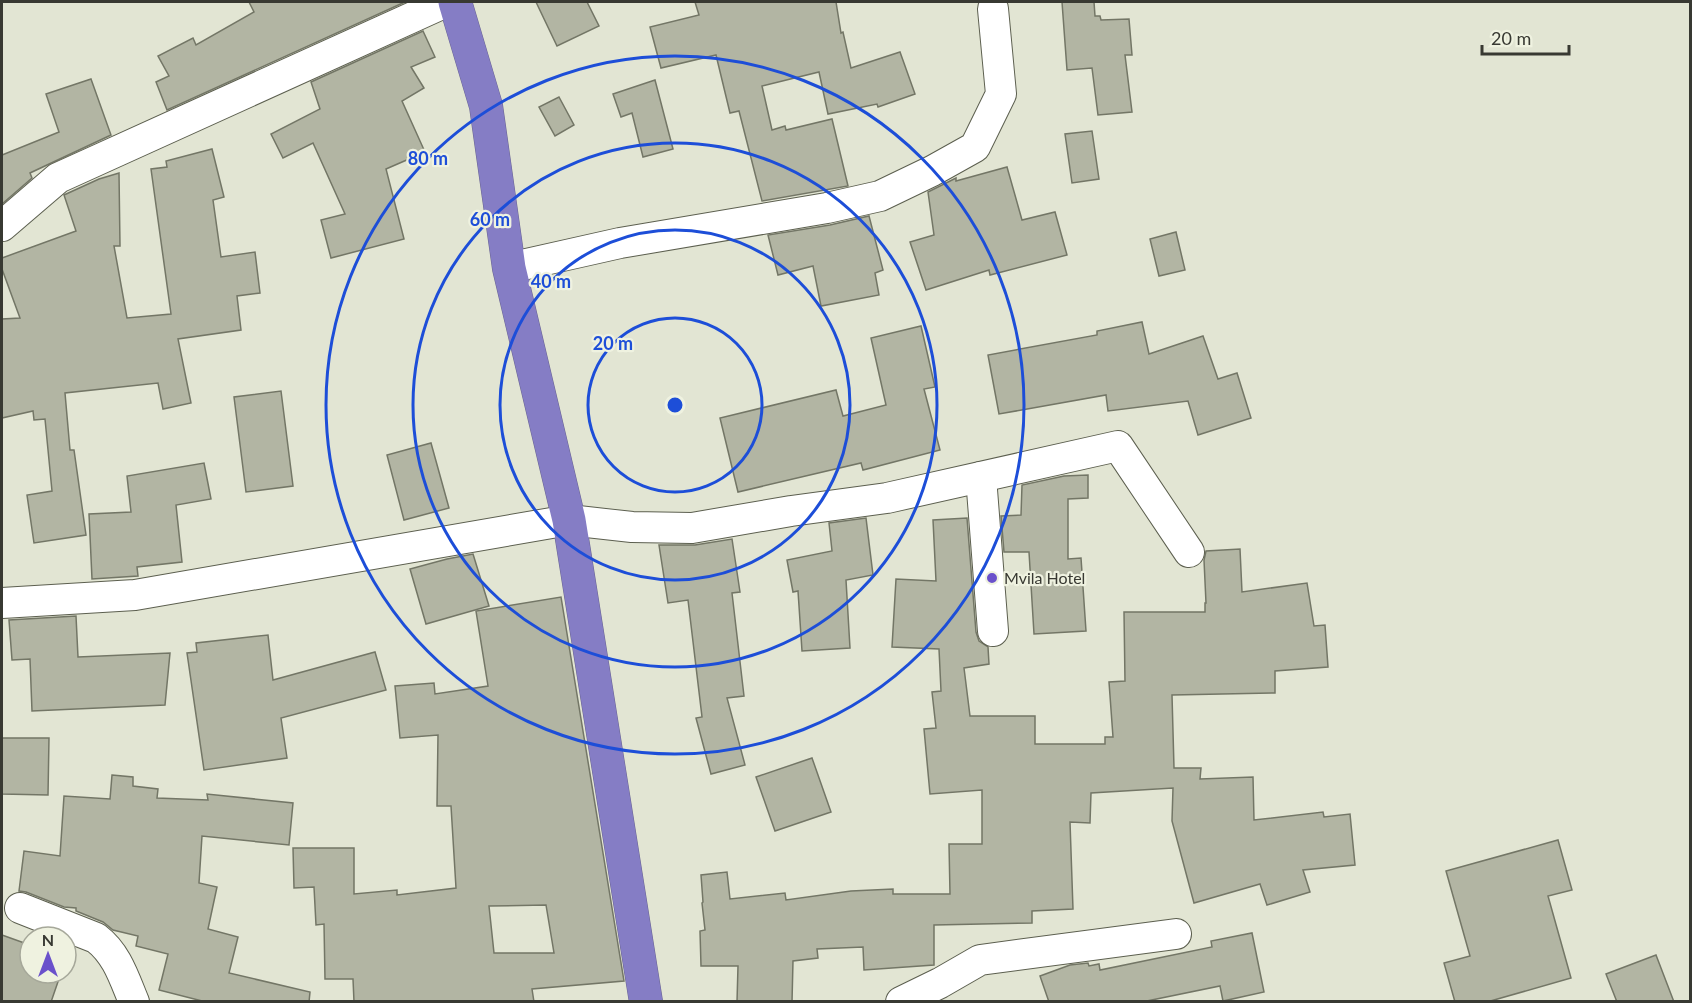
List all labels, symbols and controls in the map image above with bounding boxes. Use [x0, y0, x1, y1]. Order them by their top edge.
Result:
scale bar [1482, 18, 1569, 56]
text: 20 m [1491, 27, 1531, 49]
text: 80 m [408, 147, 448, 169]
text: 60 m [470, 208, 510, 230]
text: 40 m [531, 270, 571, 292]
text: 20 m [593, 332, 633, 354]
centre of rings [665, 395, 685, 415]
place label: Mvila Hotel [1004, 568, 1085, 587]
marker: Mvila Hotel [985, 571, 999, 585]
north arrow [18, 925, 78, 985]
text: N [42, 930, 54, 949]

